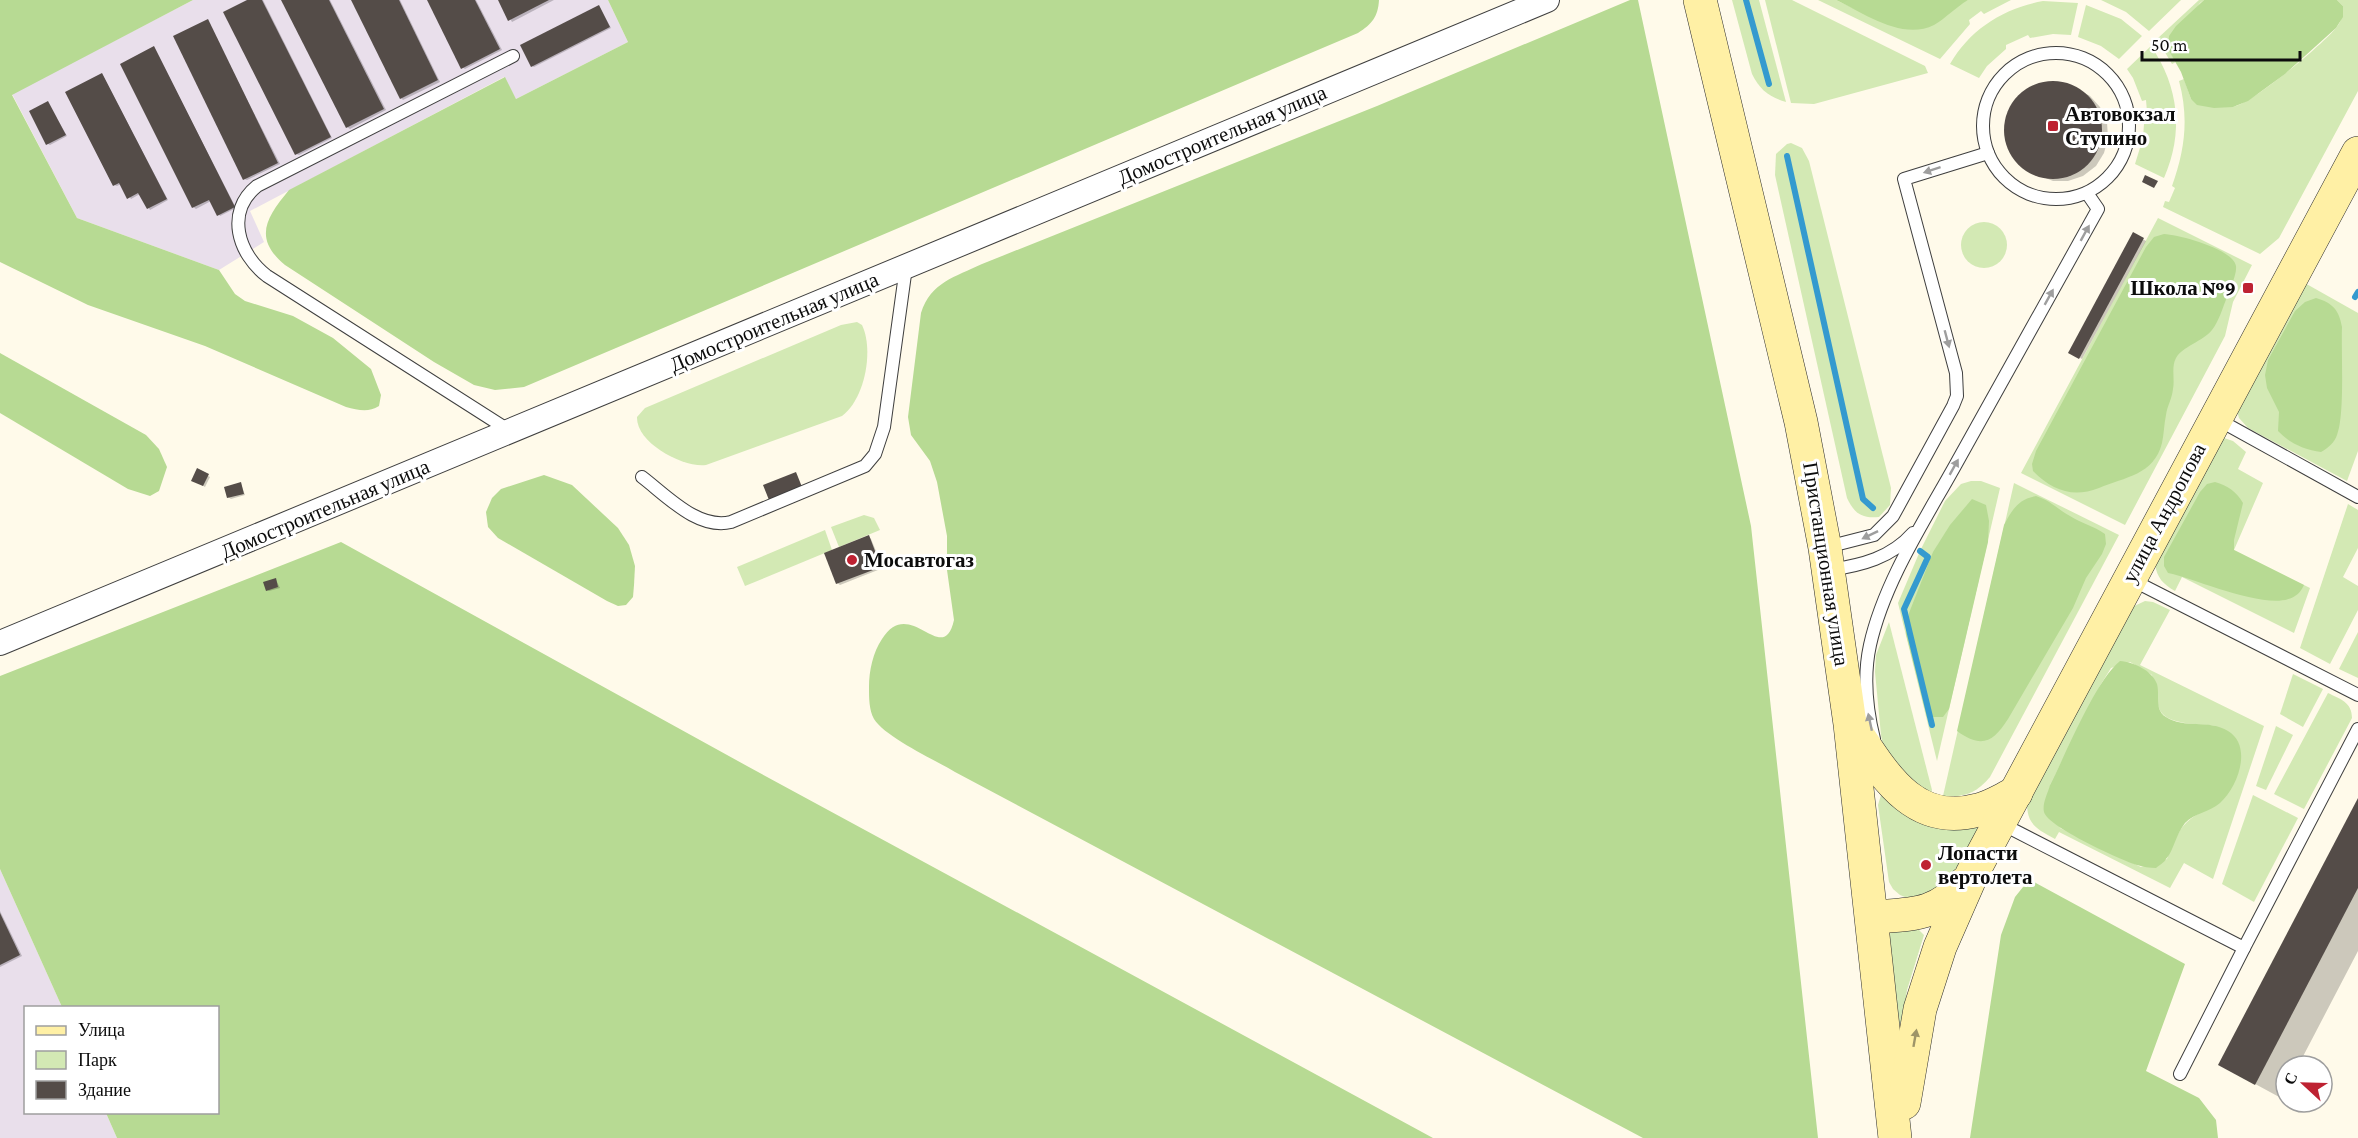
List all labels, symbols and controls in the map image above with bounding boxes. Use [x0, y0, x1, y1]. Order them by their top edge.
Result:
scale bar [2142, 24, 2300, 62]
text: 50 m [2151, 35, 2188, 55]
street label: Домостроительная улица [1114, 80, 1331, 190]
place label: Автовокзал Ступино [2065, 102, 2176, 150]
marker: Автовокзал Ступино [2046, 119, 2060, 133]
one-way arrow [1923, 166, 1941, 175]
one-way arrow [2080, 224, 2090, 241]
street label: Домостроительная улица [666, 267, 883, 377]
place label: Школа №9 [2130, 276, 2236, 300]
marker: Школа №9 [2241, 281, 2255, 295]
one-way arrow [2044, 288, 2054, 305]
one-way arrow [1943, 330, 1952, 348]
street label: улица Андропова [2117, 439, 2211, 587]
street label: Домостроительная улица [217, 454, 434, 564]
one-way arrow [1949, 458, 1959, 475]
street label: Пристанционная улица [1798, 460, 1854, 668]
one-way arrow [1861, 531, 1878, 540]
place label: Мосавтогаз [864, 548, 974, 572]
marker: Мосавтогаз [845, 553, 859, 567]
one-way arrow [1864, 712, 1874, 731]
place label: Лопасти вертолета [1938, 841, 2033, 889]
marker: Лопасти вертолета [1919, 858, 1933, 872]
legend [24, 1006, 219, 1114]
text: Улица [78, 1020, 125, 1040]
one-way arrow [1910, 1029, 1919, 1048]
text: Парк [78, 1050, 117, 1070]
north arrow [2274, 1054, 2334, 1114]
text: С [2281, 1070, 2301, 1087]
text: Здание [78, 1080, 131, 1100]

